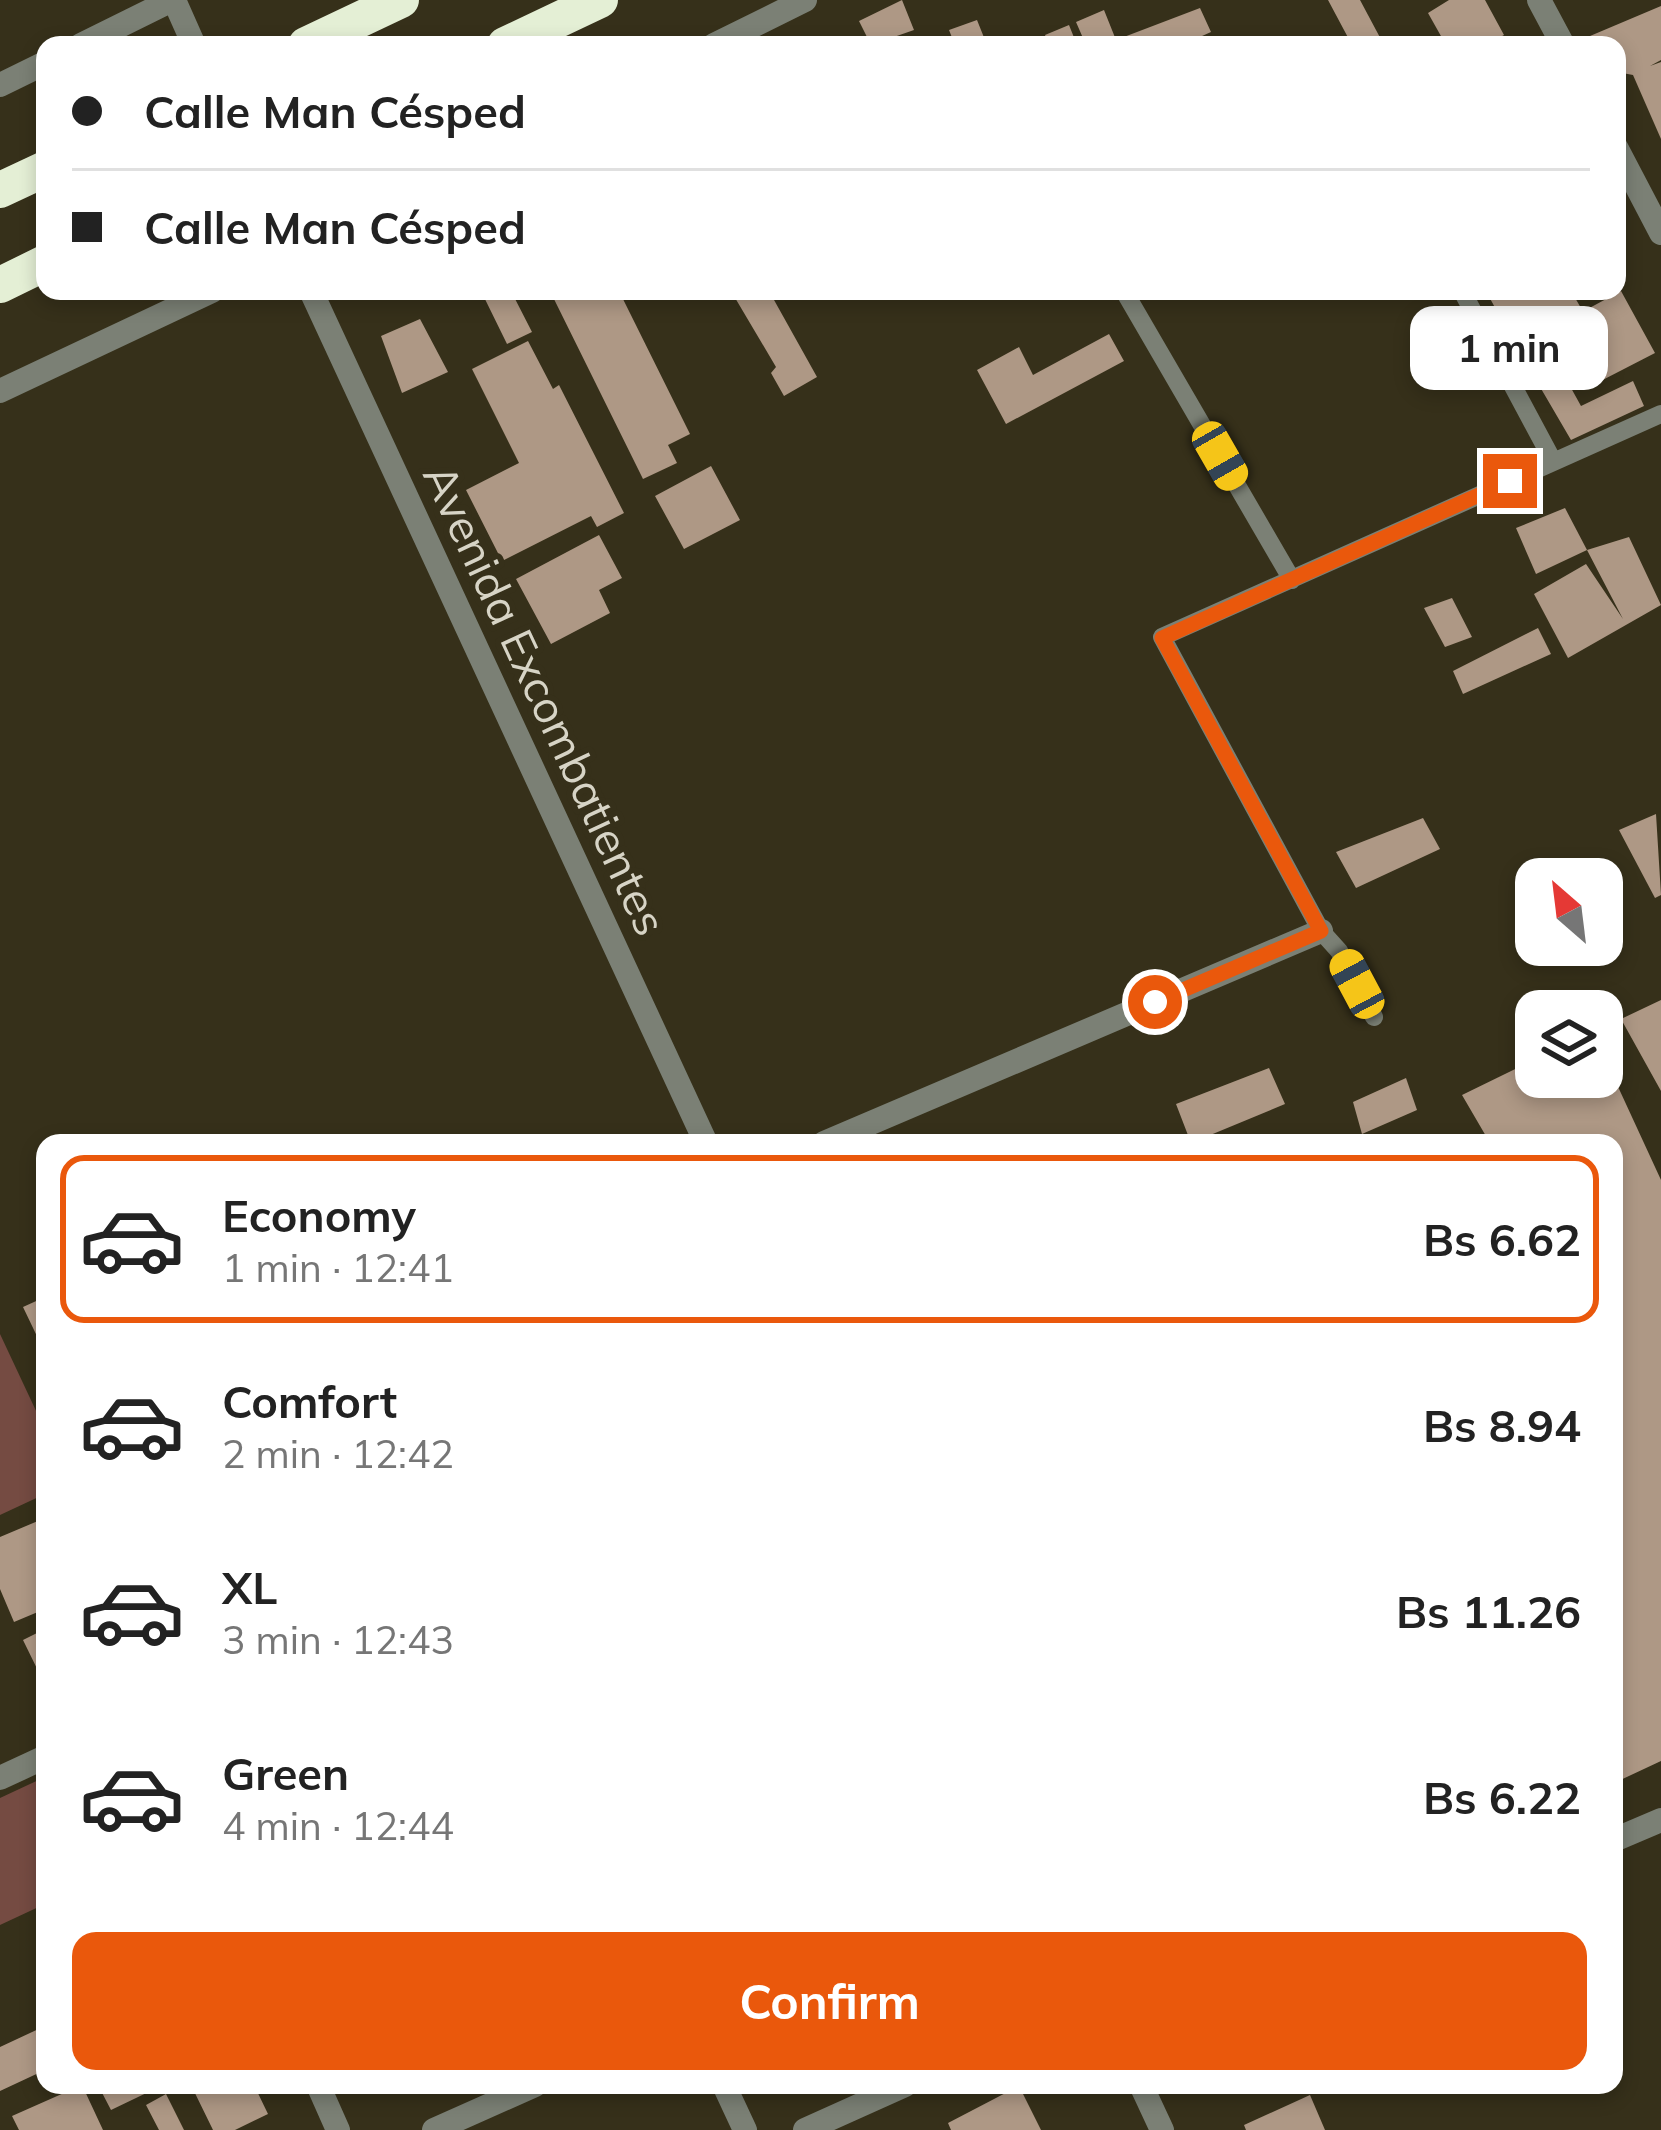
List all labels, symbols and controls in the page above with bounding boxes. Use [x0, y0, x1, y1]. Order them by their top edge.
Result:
text: Calle Man Césped [144, 83, 526, 139]
text: Calle Man Césped [144, 199, 526, 255]
callout: 1 min [1411, 307, 1609, 391]
text: 1 min [1458, 323, 1560, 372]
car [1186, 416, 1254, 496]
street label: Avenida Excombatientes [412, 454, 680, 944]
route end [1483, 454, 1537, 508]
north arrow [1515, 858, 1623, 966]
map controls [1515, 858, 1623, 1098]
car [1324, 944, 1390, 1024]
route start [1128, 975, 1182, 1029]
button: layers [1515, 990, 1623, 1098]
icon: car [78, 1185, 186, 1293]
text: Economy [222, 1187, 416, 1243]
text: Bs 6.62 [1423, 1211, 1581, 1267]
text: 1 min · 12:41 [222, 1243, 454, 1292]
icon: car [78, 1371, 186, 1479]
text: Comfort [222, 1373, 397, 1429]
text: Bs 8.94 [1423, 1397, 1581, 1453]
text: 2 min · 12:42 [222, 1429, 454, 1478]
icon: car [78, 1557, 186, 1665]
text: XL [222, 1559, 277, 1615]
text: Bs 11.26 [1396, 1583, 1581, 1639]
text: 3 min · 12:43 [222, 1615, 454, 1664]
icon: car [78, 1743, 186, 1851]
text: Green [222, 1745, 349, 1801]
text: Bs 6.22 [1423, 1769, 1581, 1825]
text: 4 min · 12:44 [222, 1801, 454, 1850]
button: Confirm [72, 1932, 1587, 2070]

